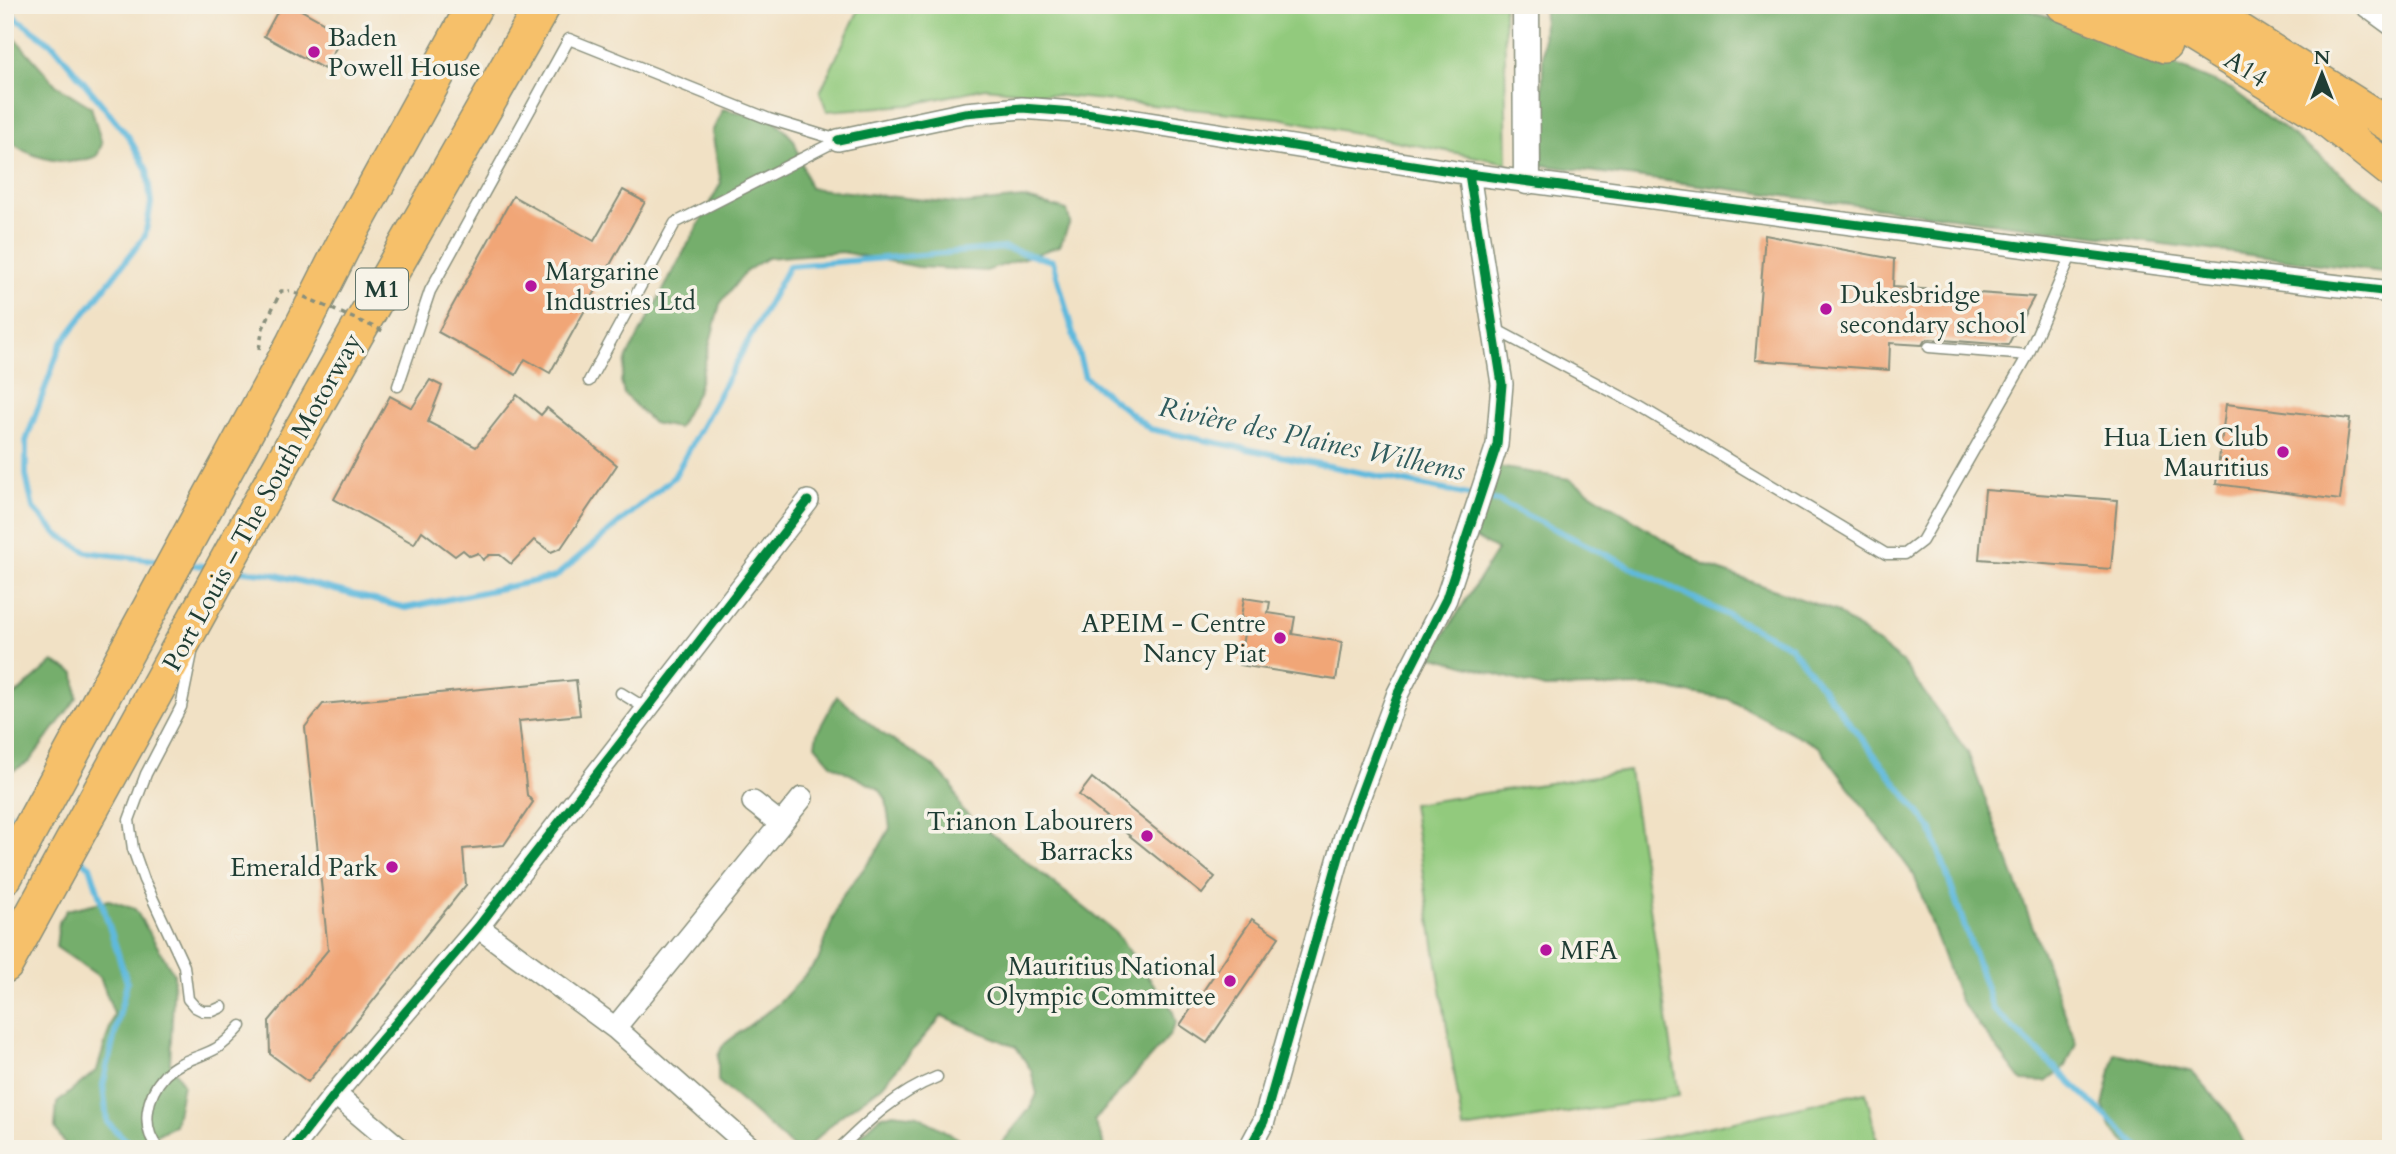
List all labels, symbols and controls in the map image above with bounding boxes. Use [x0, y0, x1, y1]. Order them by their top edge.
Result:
place label: Baden Powell House [328, 20, 481, 85]
north arrow [2288, 38, 2358, 108]
street label: A14 [2218, 42, 2274, 96]
marker: Baden Powell House [306, 44, 322, 60]
text: N [2314, 45, 2331, 71]
place label: Margarine Industries Ltd [545, 254, 696, 319]
road number: M1 [356, 268, 408, 310]
place label: Dukesbridge secondary school [1840, 277, 2026, 342]
marker: Margarine Industries Ltd [523, 278, 539, 294]
marker: Dukesbridge secondary school [1818, 301, 1834, 317]
street label: Port Louis – The South Motorway [154, 326, 370, 677]
water label: Rivière des Plaines Wilhems [1155, 388, 1469, 490]
place label: Hua Lien Club Mauritius [2103, 420, 2269, 485]
marker: Hua Lien Club Mauritius [2275, 444, 2291, 460]
place label: APEIM - Centre Nancy Piat [1081, 606, 1266, 671]
marker: APEIM - Centre Nancy Piat [1272, 630, 1288, 646]
place label: Trianon Labourers Barracks [927, 804, 1133, 869]
marker: Trianon Labourers Barracks [1139, 828, 1155, 844]
place label: Emerald Park [230, 850, 378, 885]
marker: Emerald Park [384, 859, 400, 875]
place label: MFA [1560, 933, 1618, 968]
marker: MFA [1538, 942, 1554, 958]
place label: Mauritius National Olympic Committee [986, 949, 1216, 1014]
marker: Mauritius National Olympic Committee [1222, 973, 1238, 989]

